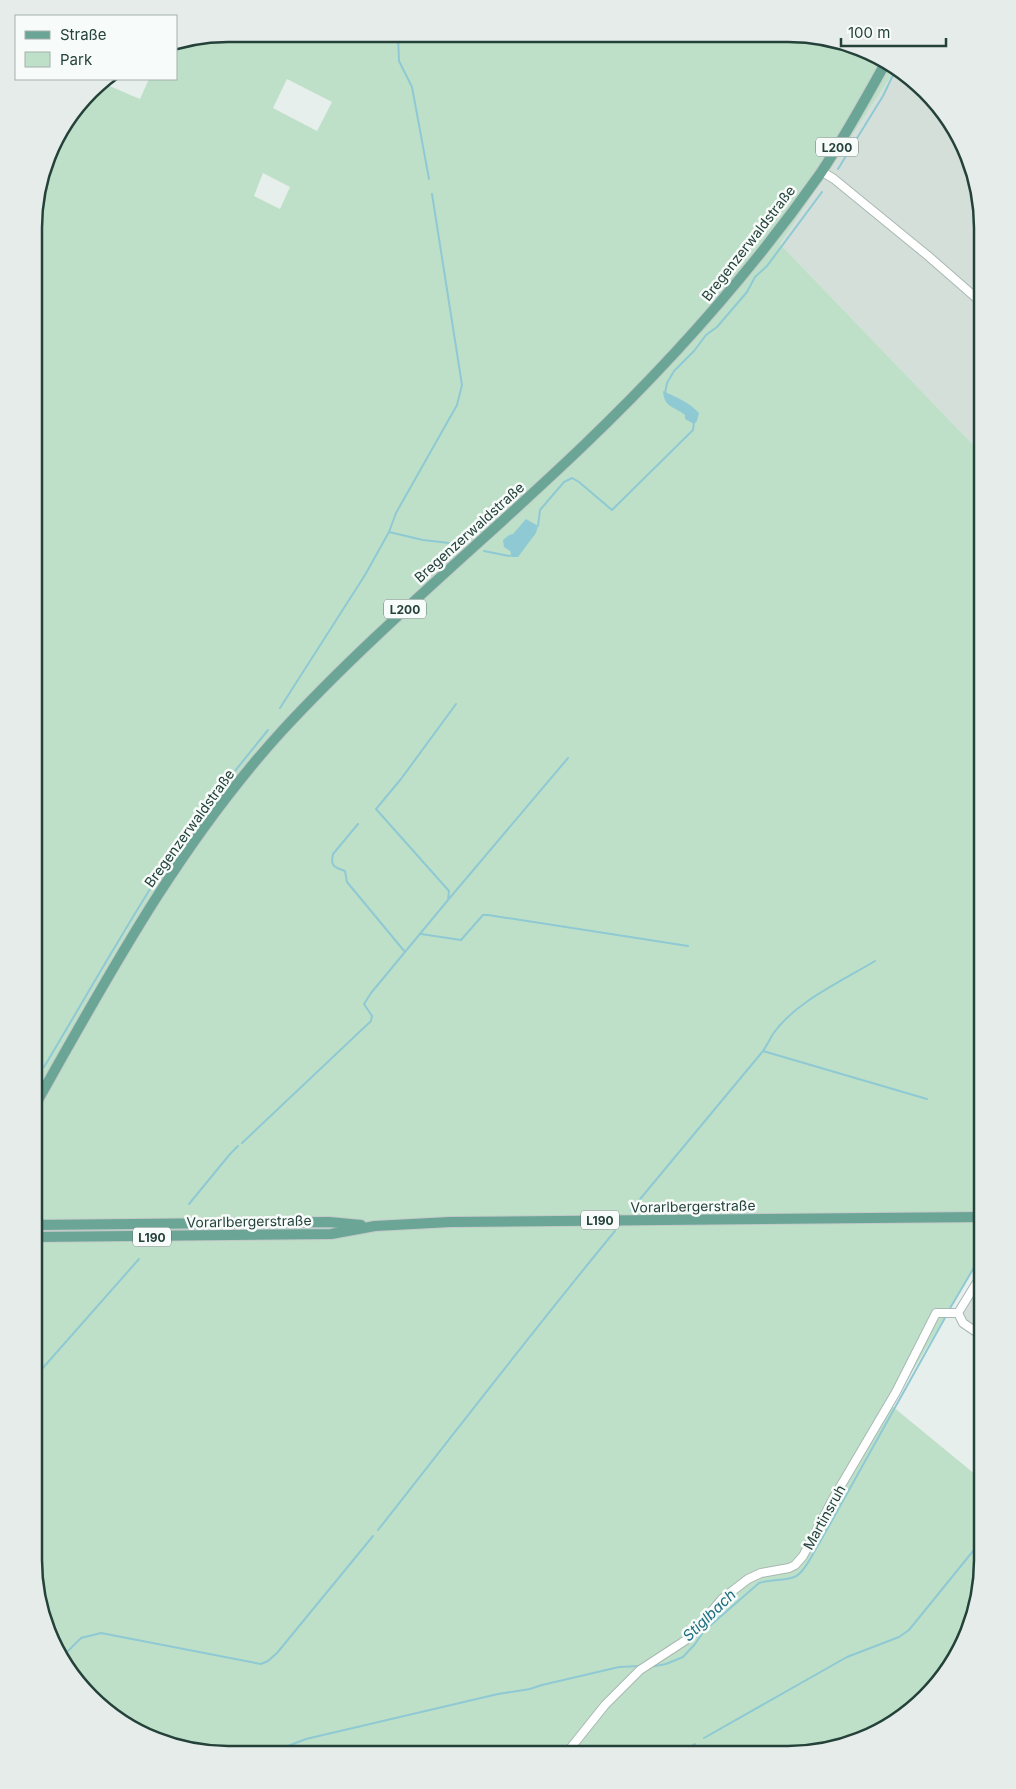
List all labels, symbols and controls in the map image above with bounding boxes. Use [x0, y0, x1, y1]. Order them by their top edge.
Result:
legend [15, 15, 178, 80]
scale bar [841, 15, 946, 47]
text: 100 m [848, 23, 890, 42]
text: Straße [60, 25, 107, 44]
text: Park [60, 50, 93, 69]
road number: L200 [816, 138, 858, 156]
street label: Bregenzerwaldstraße [698, 182, 798, 304]
street label: Bregenzerwaldstraße [411, 478, 527, 586]
road number: L200 [384, 600, 426, 618]
street label: Bregenzerwaldstraße [140, 766, 238, 890]
street label: Vorarlbergerstraße [630, 1196, 756, 1216]
road number: L190 [581, 1210, 619, 1230]
street label: Vorarlbergerstraße [186, 1211, 312, 1231]
road number: L190 [133, 1228, 171, 1246]
street label: Martinsruh [799, 1482, 849, 1552]
water label: Stiglbach [678, 1585, 740, 1645]

